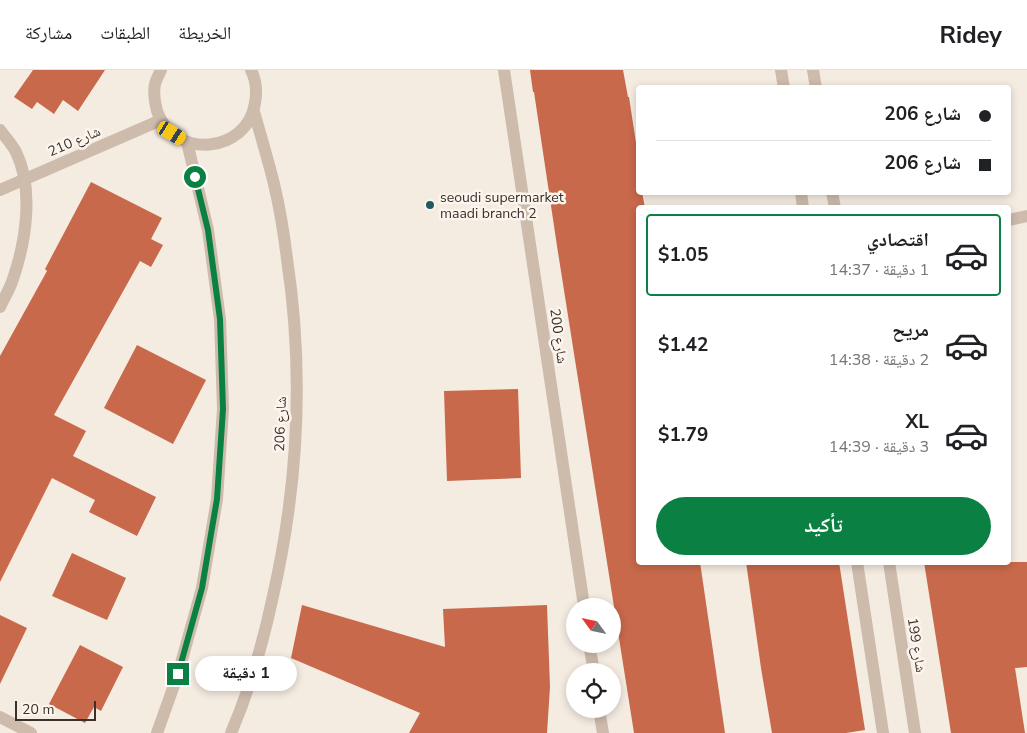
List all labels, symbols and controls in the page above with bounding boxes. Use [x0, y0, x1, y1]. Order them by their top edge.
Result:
text: Ridey [940, 19, 1002, 51]
text: مشاركة [25, 21, 72, 45]
text: الطبقات [100, 21, 150, 45]
text: الخريطة [178, 21, 231, 45]
text: شارع 206 [884, 101, 961, 127]
car [155, 119, 188, 147]
street label: شارع 210 [45, 122, 103, 161]
text: شارع 206 [884, 150, 961, 176]
route start [184, 166, 206, 188]
place label: seoudi supermarket maadi branch 2 [440, 188, 564, 223]
marker: seoudi supermarket maadi branch 2 [424, 199, 436, 211]
text: اقتصادي [867, 227, 929, 253]
icon: car [944, 233, 989, 278]
text: $1.05 [658, 242, 708, 268]
text: 1 دقيقة · 14:37 [829, 259, 929, 281]
street label: شارع 200 [545, 307, 572, 365]
text: مريح [892, 317, 929, 343]
icon: car [944, 323, 989, 368]
text: $1.42 [658, 332, 708, 358]
text: 2 دقيقة · 14:38 [829, 349, 929, 371]
street label: شارع 206 [270, 396, 291, 452]
text: XL [906, 409, 929, 435]
icon: car [944, 413, 989, 458]
text: $1.79 [658, 422, 708, 448]
text: 3 دقيقة · 14:39 [829, 436, 929, 458]
button: تأكيد [656, 497, 991, 555]
north arrow [566, 598, 621, 652]
map controls [566, 598, 621, 718]
street label: شارع 199 [903, 616, 930, 674]
callout: 1 دقيقة [196, 656, 298, 692]
text: 1 دقيقة [222, 662, 270, 684]
route end [167, 663, 189, 685]
button: locate [566, 663, 621, 718]
scale bar [15, 698, 96, 721]
text: 20 m [22, 700, 54, 719]

